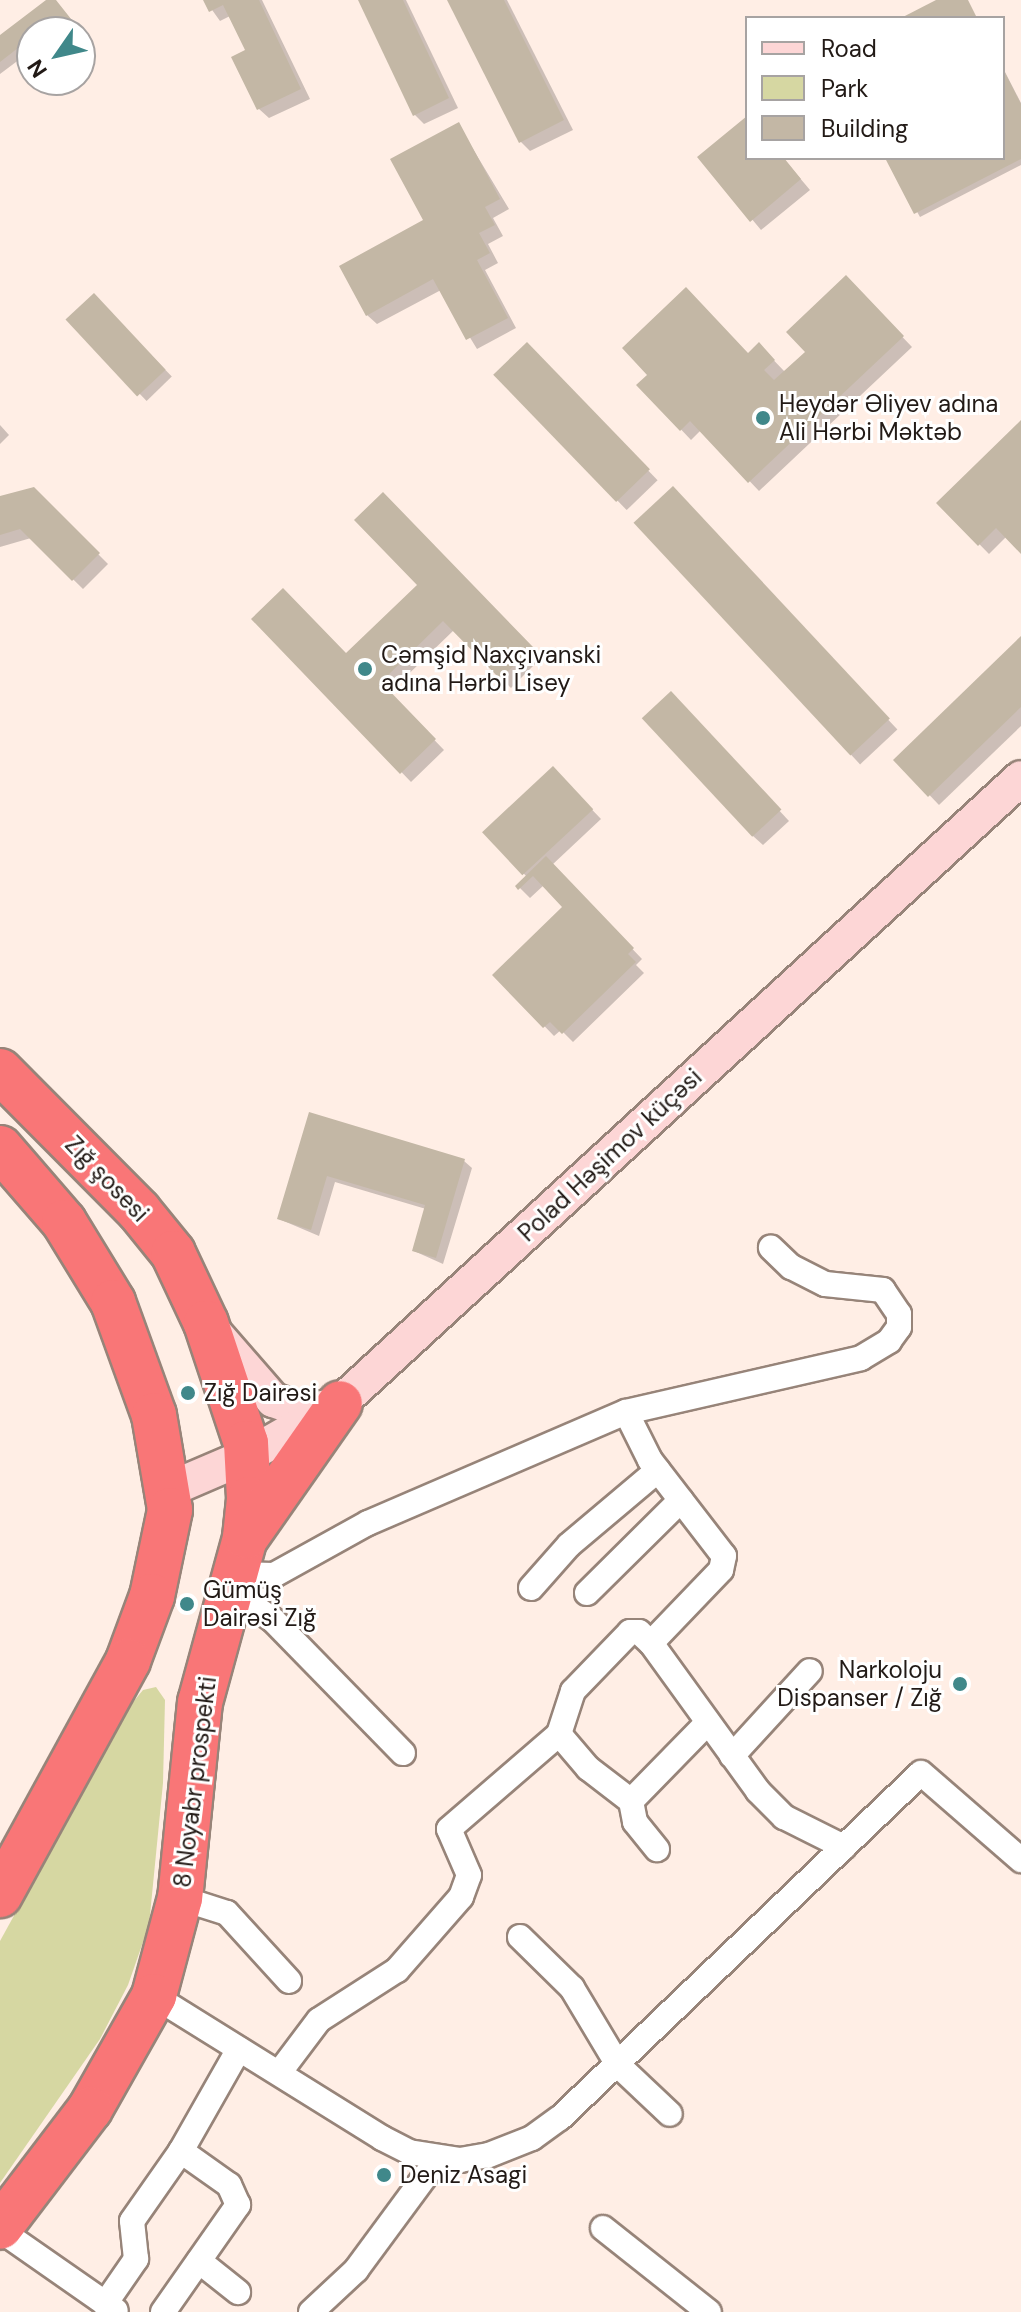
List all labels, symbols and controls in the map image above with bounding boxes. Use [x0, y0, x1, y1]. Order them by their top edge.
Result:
north arrow [16, 16, 96, 96]
legend [745, 16, 1005, 160]
text: Road [821, 33, 877, 64]
text: N [21, 54, 54, 83]
text: Park [821, 73, 868, 104]
text: Building [821, 113, 908, 144]
place label: Heydər Əliyev adına Ali Hərbi Məktəb [779, 390, 998, 446]
marker: Heydər Əliyev adına Ali Hərbi Məktəb [754, 409, 772, 427]
place label: Cəmşid Naxçıvanski adına Hərbi Lisey [381, 641, 601, 697]
marker: Cəmşid Naxçıvanski adına Hərbi Lisey [356, 660, 374, 678]
street label: Polad Həşimov küçəsi [512, 1063, 708, 1247]
street label: Zığ şosesi [59, 1130, 155, 1228]
place label: Zığ Dairəsi [204, 1379, 317, 1407]
marker: Zığ Dairəsi [179, 1384, 197, 1402]
place label: Gümüş Dairəsi Zığ [203, 1576, 316, 1632]
marker: Gümüş Dairəsi Zığ [178, 1595, 196, 1613]
place label: Narkoloju Dispanser / Zığ [777, 1656, 942, 1712]
marker: Narkoloju Dispanser / Zığ [949, 1673, 971, 1695]
street label: 8 Noyabr prospekti [168, 1675, 222, 1889]
place label: Deniz Asagi [400, 2161, 527, 2189]
marker: Deniz Asagi [375, 2166, 393, 2184]

